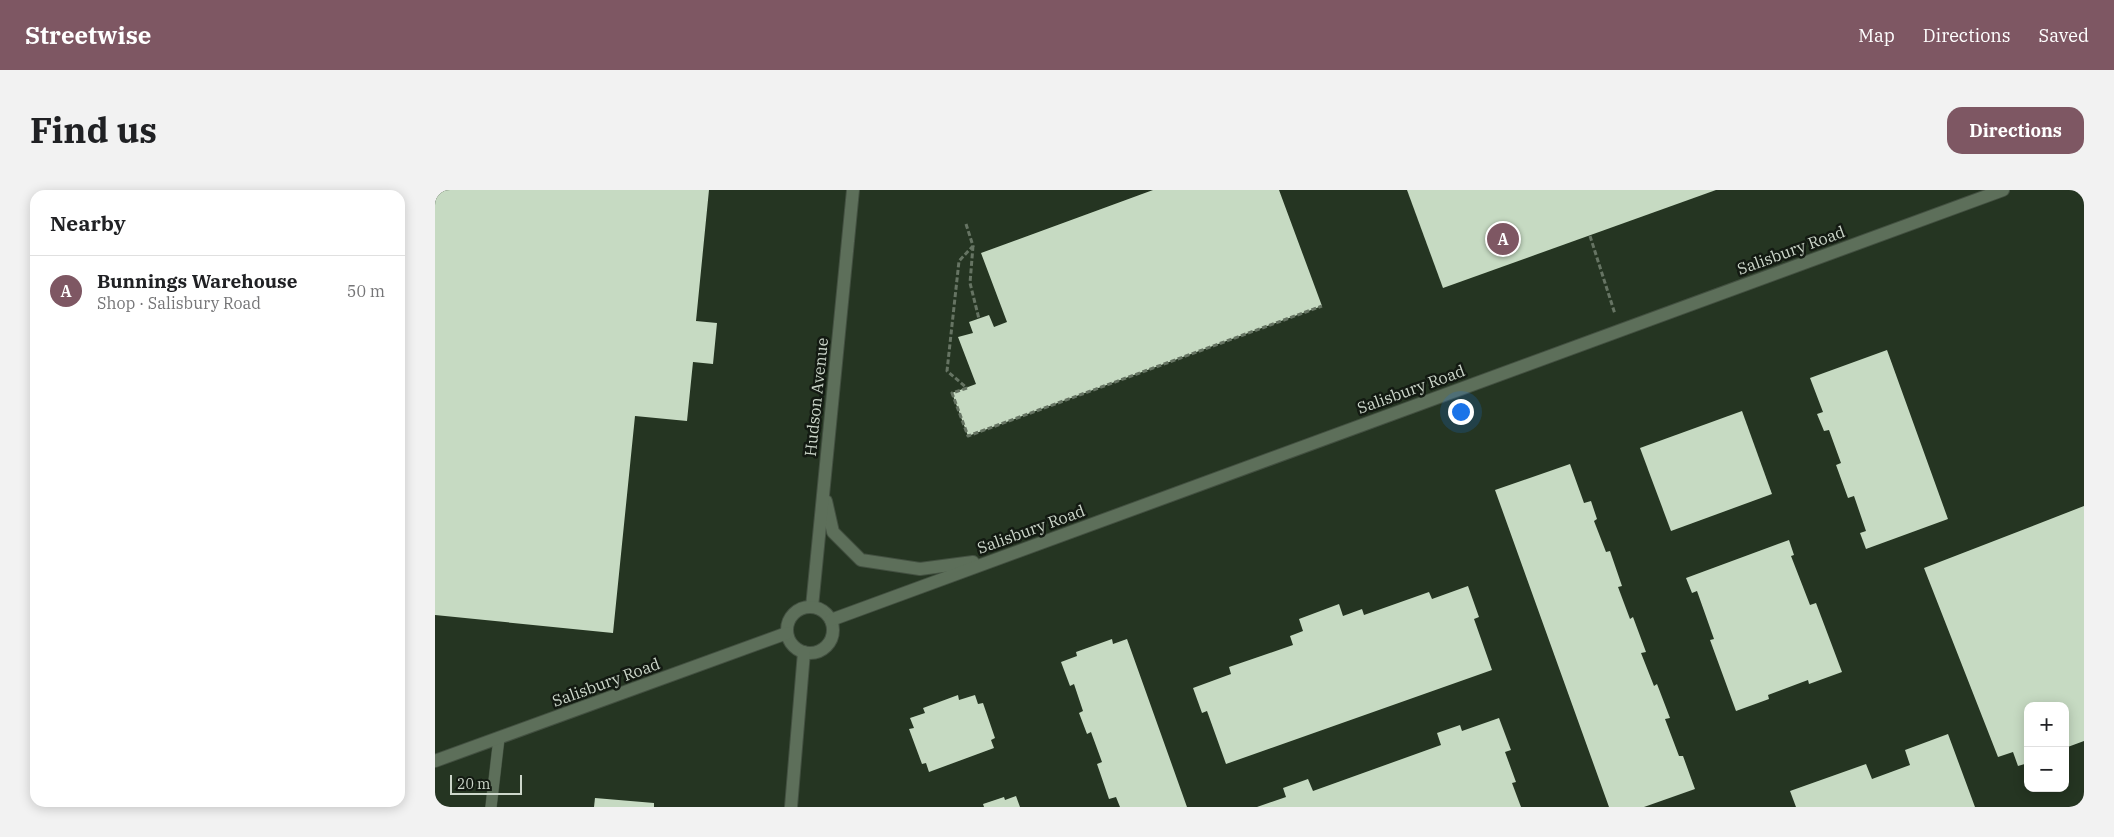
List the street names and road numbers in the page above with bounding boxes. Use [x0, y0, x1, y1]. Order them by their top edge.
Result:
street label: Salisbury Road [1734, 221, 1848, 279]
street label: Hudson Avenue [800, 337, 832, 457]
street label: Salisbury Road [1354, 360, 1468, 418]
street label: Salisbury Road [974, 500, 1088, 558]
street label: Salisbury Road [549, 653, 663, 711]

